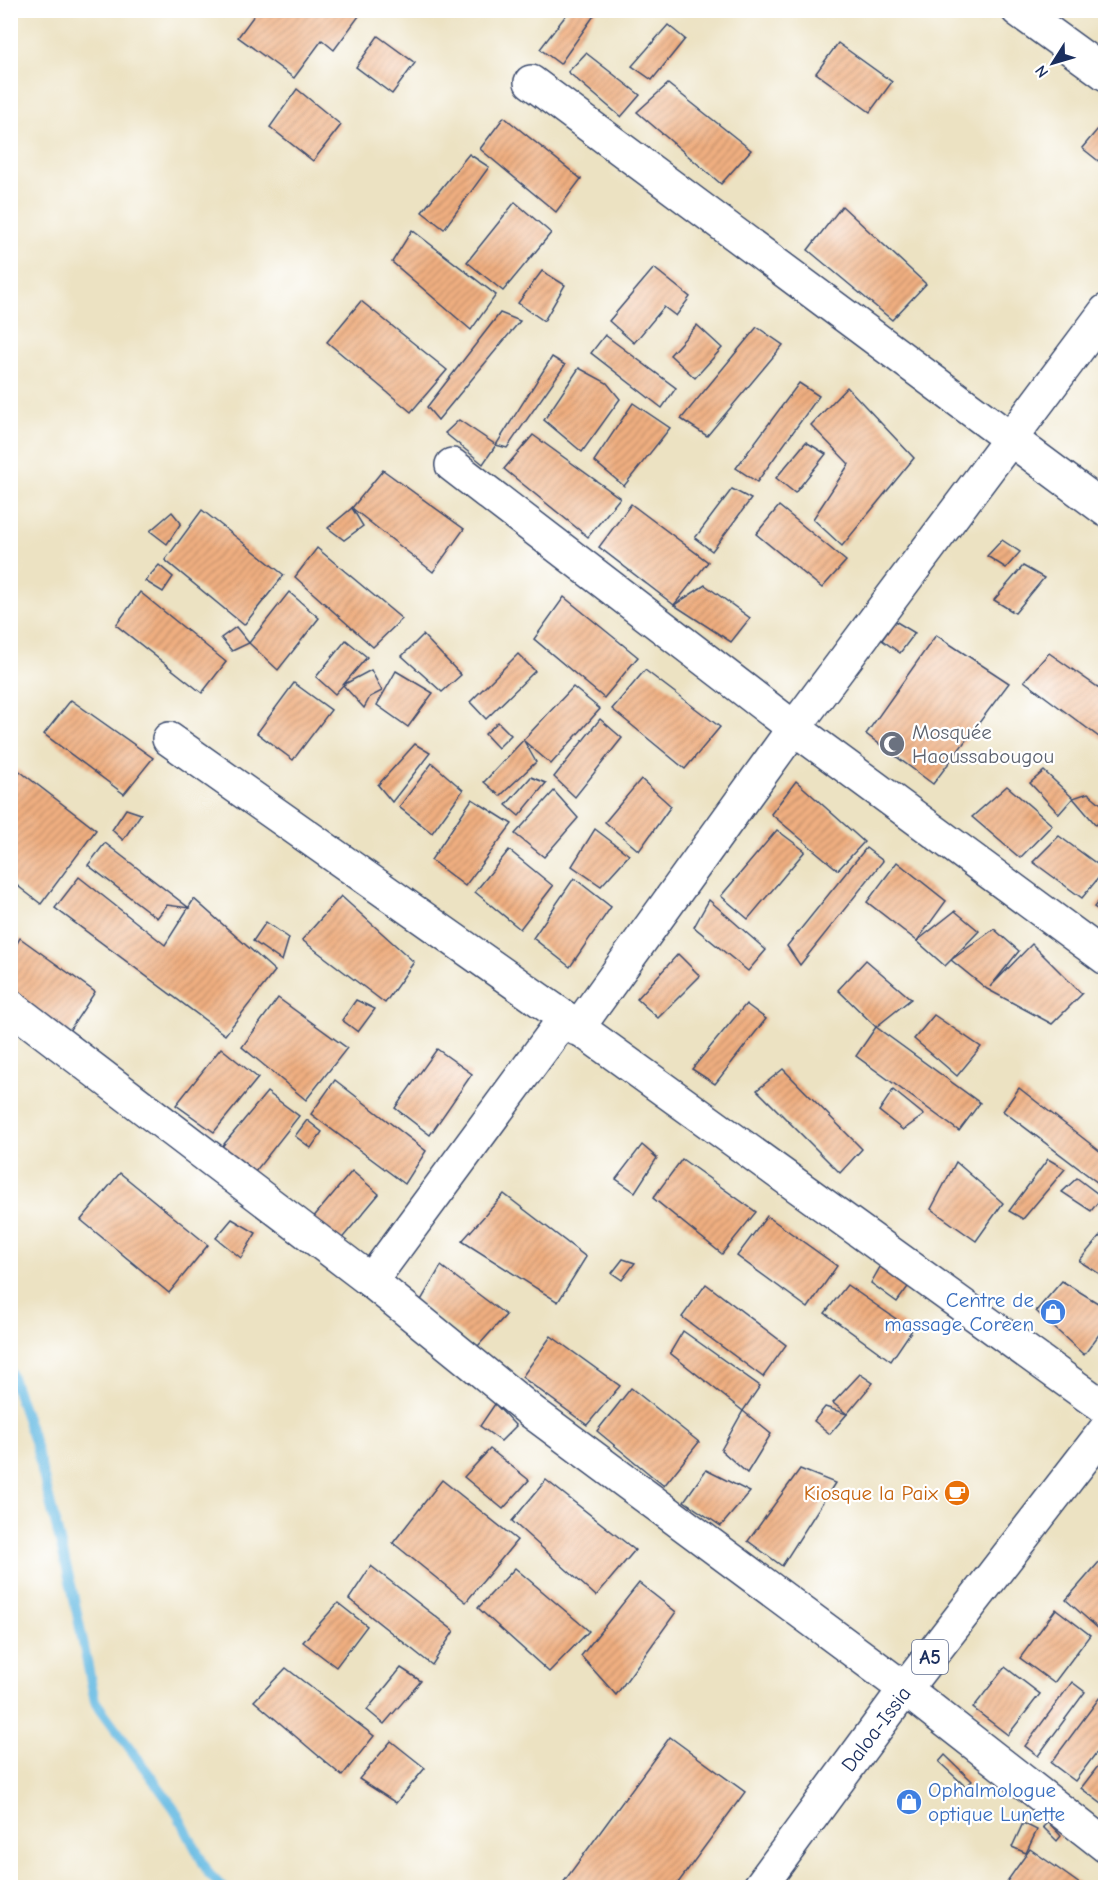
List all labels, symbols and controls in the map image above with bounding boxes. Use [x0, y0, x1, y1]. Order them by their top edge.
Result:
north arrow [1023, 33, 1083, 93]
text: N [1031, 62, 1052, 81]
place label: Mosquée Haoussabougou [912, 720, 1054, 768]
mosque icon: Mosquée Haoussabougou [877, 729, 907, 759]
place label: Centre de massage Coreen [884, 1288, 1034, 1336]
shop icon: Centre de massage Coreen [1038, 1297, 1068, 1327]
cafe icon: Kiosque la Paix [942, 1478, 972, 1508]
place label: Kiosque la Paix [804, 1481, 938, 1505]
road number: A5 [912, 1640, 948, 1674]
street label: Daloa-Issia [836, 1682, 916, 1776]
place label: Ophalmologue optique Lunette [928, 1778, 1065, 1826]
shop icon: Ophalmologue optique Lunette [894, 1787, 924, 1817]

